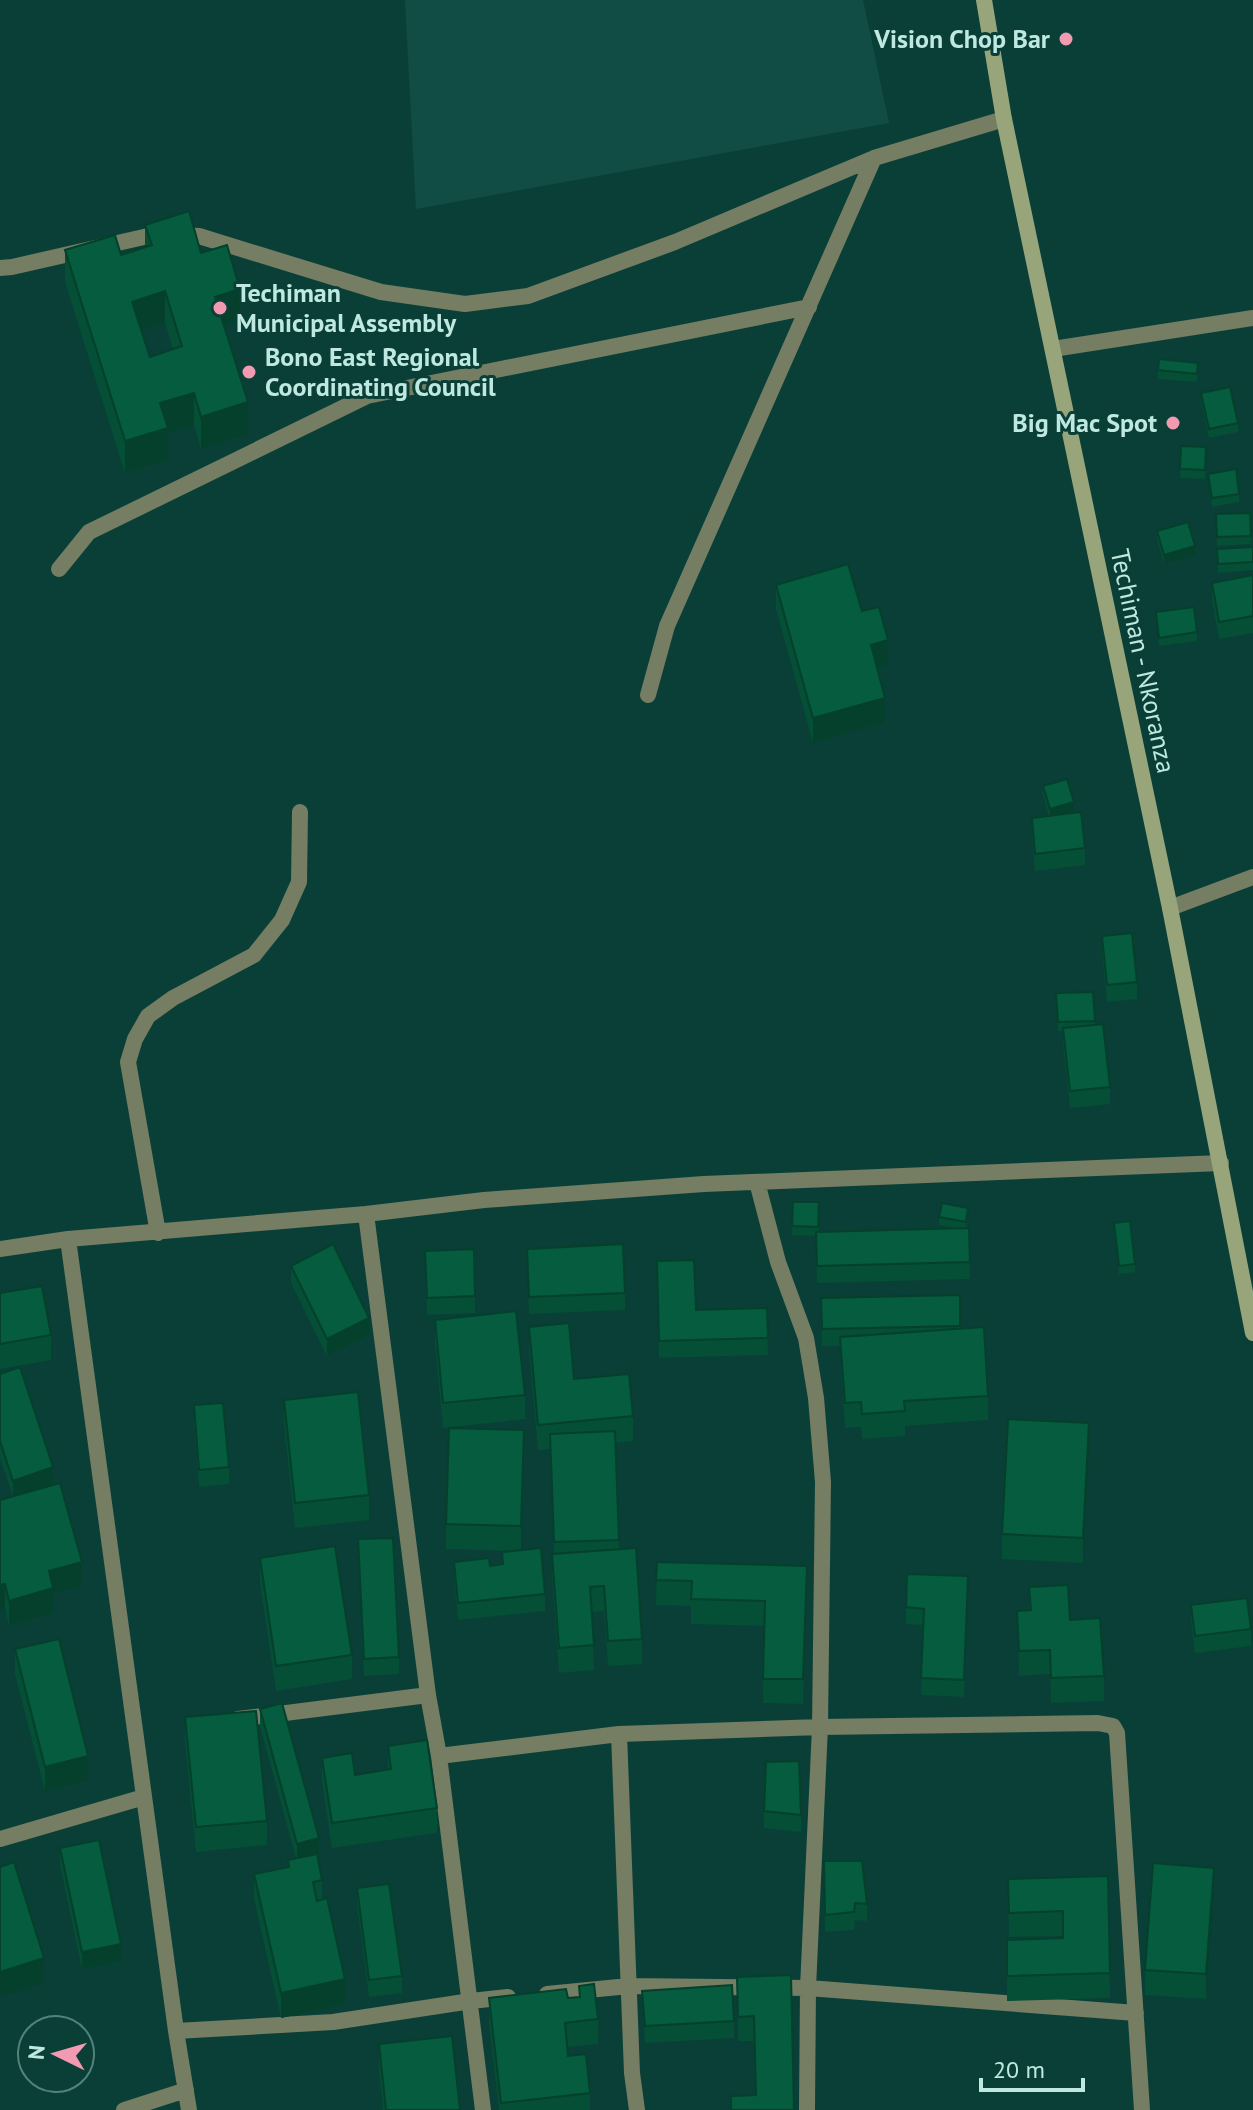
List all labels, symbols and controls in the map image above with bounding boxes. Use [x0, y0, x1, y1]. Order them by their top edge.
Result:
place label: Vision Chop Bar [873, 22, 1051, 55]
marker: Vision Chop Bar [1057, 30, 1075, 48]
place label: Techiman Municipal Assembly [236, 276, 457, 339]
marker: Techiman Municipal Assembly [211, 299, 229, 317]
place label: Bono East Regional Coordinating Council [265, 340, 496, 403]
marker: Bono East Regional Coordinating Council [240, 363, 258, 381]
place label: Big Mac Spot [1012, 406, 1157, 439]
marker: Big Mac Spot [1164, 414, 1182, 432]
street label: Techiman - Nkoranza [1104, 546, 1183, 776]
north arrow [16, 2014, 96, 2094]
scale bar [981, 2042, 1083, 2092]
text: N [21, 2044, 51, 2061]
text: 20 m [993, 2054, 1045, 2085]

